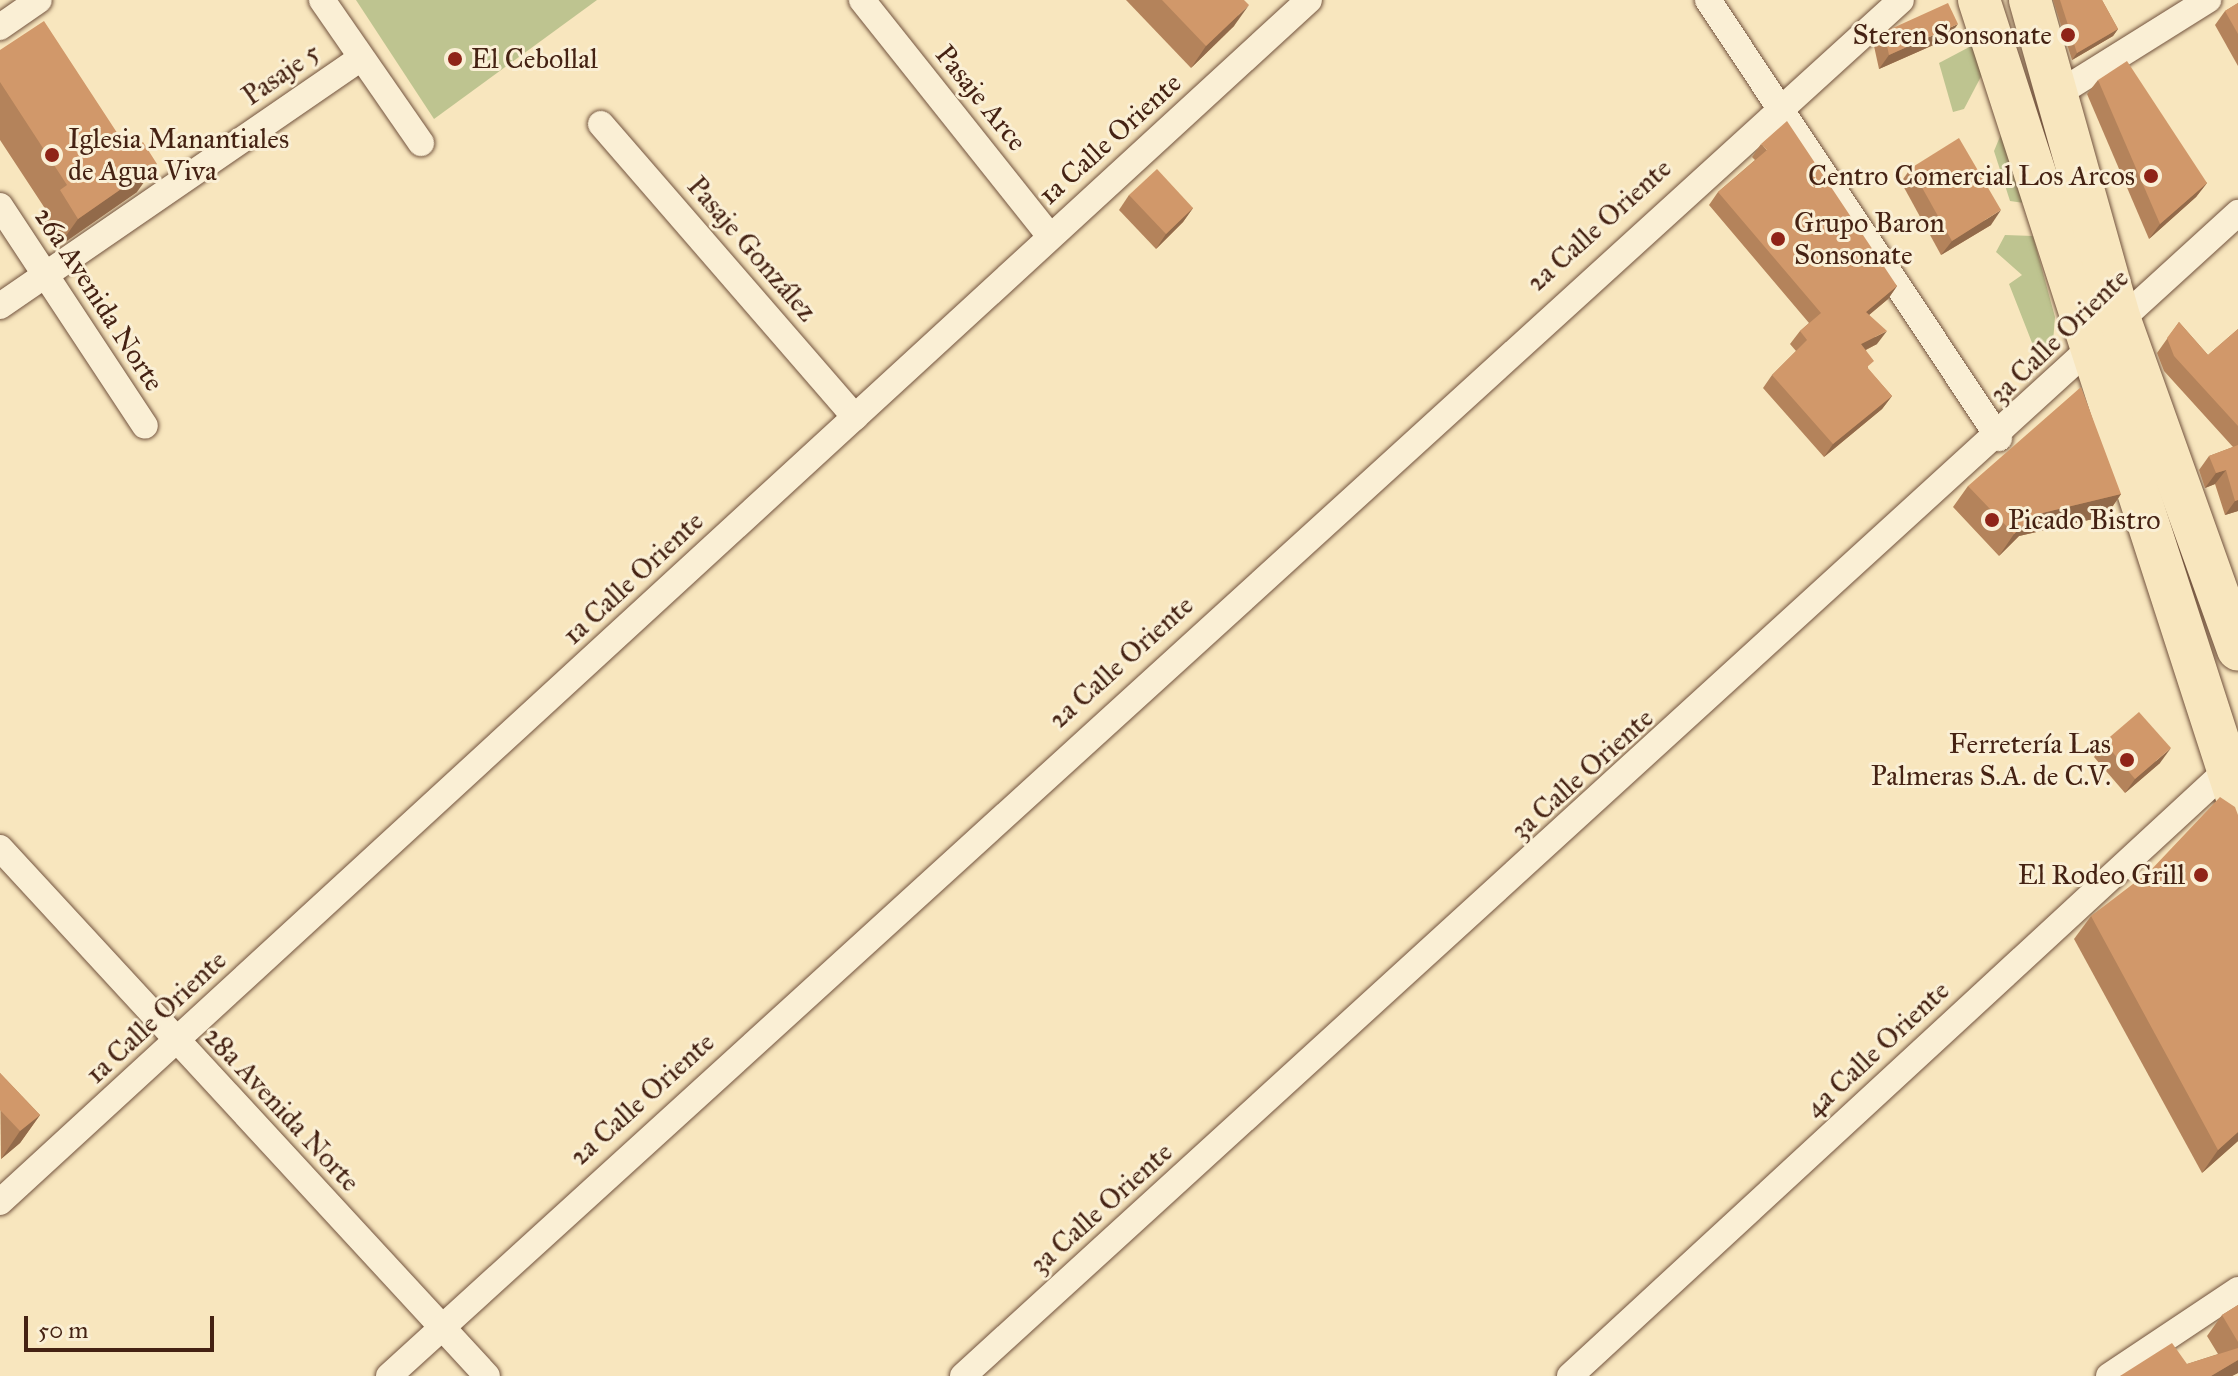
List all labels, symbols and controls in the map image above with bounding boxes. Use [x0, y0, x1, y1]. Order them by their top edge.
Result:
place label: Steren Sonsonate [1852, 18, 2052, 52]
marker: Steren Sonsonate [2059, 26, 2077, 44]
street label: Pasaje 5 [236, 35, 326, 113]
street label: Pasaje Arce [928, 38, 1034, 158]
place label: El Cebollal [471, 42, 598, 76]
marker: El Cebollal [446, 50, 464, 68]
street label: 1a Calle Oriente [1032, 66, 1188, 212]
place label: Iglesia Manantiales de Agua Viva [68, 122, 289, 188]
marker: Iglesia Manantiales de Agua Viva [43, 146, 61, 164]
street label: 2a Calle Oriente [1520, 151, 1678, 299]
place label: Centro Comercial Los Arcos [1808, 159, 2135, 193]
marker: Centro Comercial Los Arcos [2142, 167, 2160, 185]
street label: Pasaje González [680, 170, 824, 328]
street label: 26a Avenida Norte [27, 201, 171, 397]
place label: Grupo Baron Sonsonate [1794, 206, 1945, 272]
marker: Grupo Baron Sonsonate [1769, 230, 1787, 248]
street label: 3a Calle Oriente [1982, 261, 2136, 411]
place label: Picado Bistro [2008, 503, 2161, 537]
street label: 1a Calle Oriente [556, 504, 710, 652]
marker: Picado Bistro [1983, 511, 2001, 529]
street label: 2a Calle Oriente [1042, 588, 1200, 736]
street label: 3a Calle Oriente [1504, 701, 1660, 847]
place label: Ferretería Las Palmeras S.A. de C.V. [1871, 727, 2111, 793]
marker: Ferretería Las Palmeras S.A. de C.V. [2118, 751, 2136, 769]
place label: El Rodeo Grill [2018, 858, 2185, 892]
marker: El Rodeo Grill [2192, 866, 2210, 884]
street label: 1a Calle Oriente [79, 943, 233, 1091]
street label: 4a Calle Oriente [1798, 974, 1956, 1124]
street label: 28a Avenida Norte [197, 1020, 367, 1198]
street label: 2a Calle Oriente [563, 1025, 721, 1173]
street label: 3a Calle Oriente [1023, 1135, 1179, 1281]
scale bar [28, 1300, 218, 1350]
text: 50 m [38, 1315, 88, 1345]

